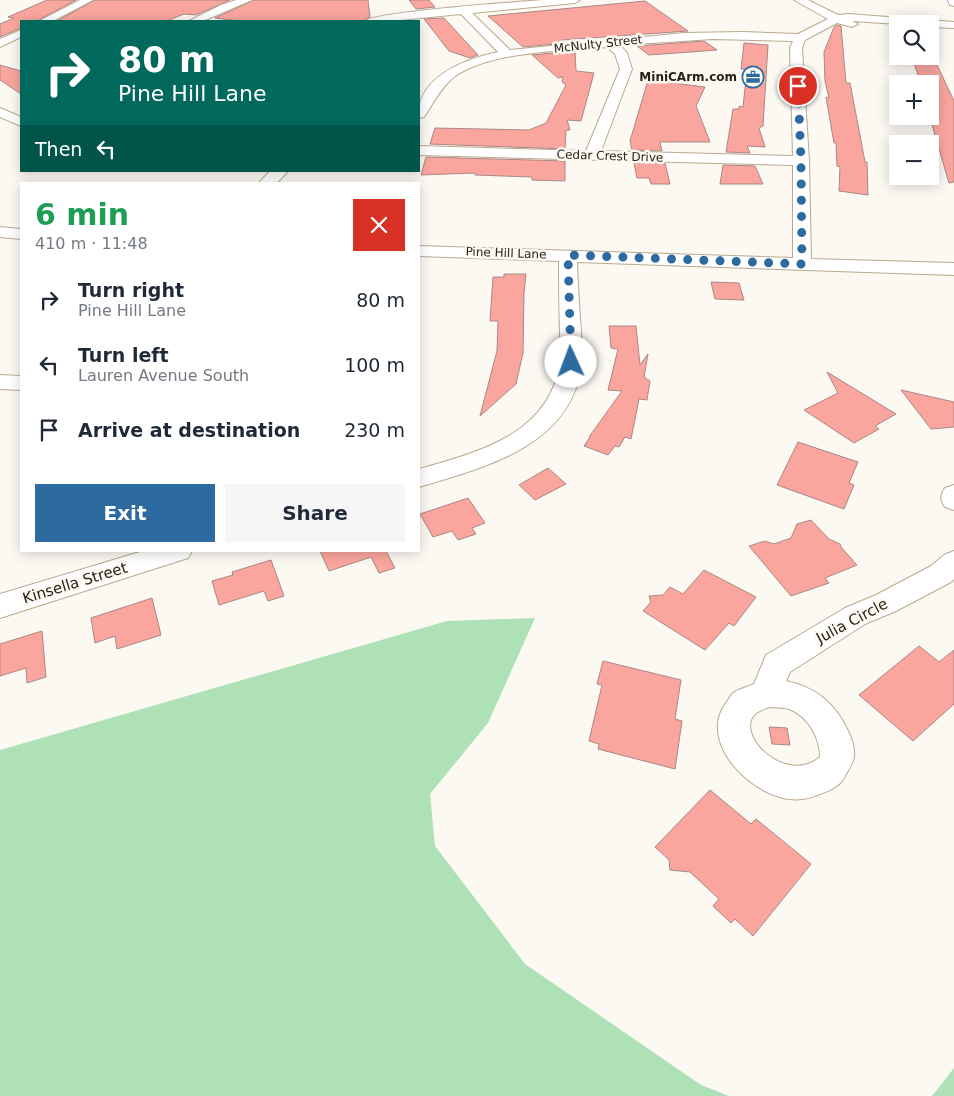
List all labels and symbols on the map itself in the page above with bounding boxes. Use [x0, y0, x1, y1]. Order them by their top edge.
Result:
street label: McNulty Street [553, 32, 643, 56]
office icon: MiniCArm.com [741, 65, 765, 89]
pin [777, 65, 819, 107]
place label: MiniCArm.com [639, 70, 737, 84]
street label: Cedar Crest Drive [556, 147, 664, 165]
street label: Pine Hill Lane [465, 245, 547, 261]
position arrow [544, 335, 596, 387]
street label: Kinsella Street [21, 559, 130, 607]
street label: Julia Circle [812, 595, 891, 648]

